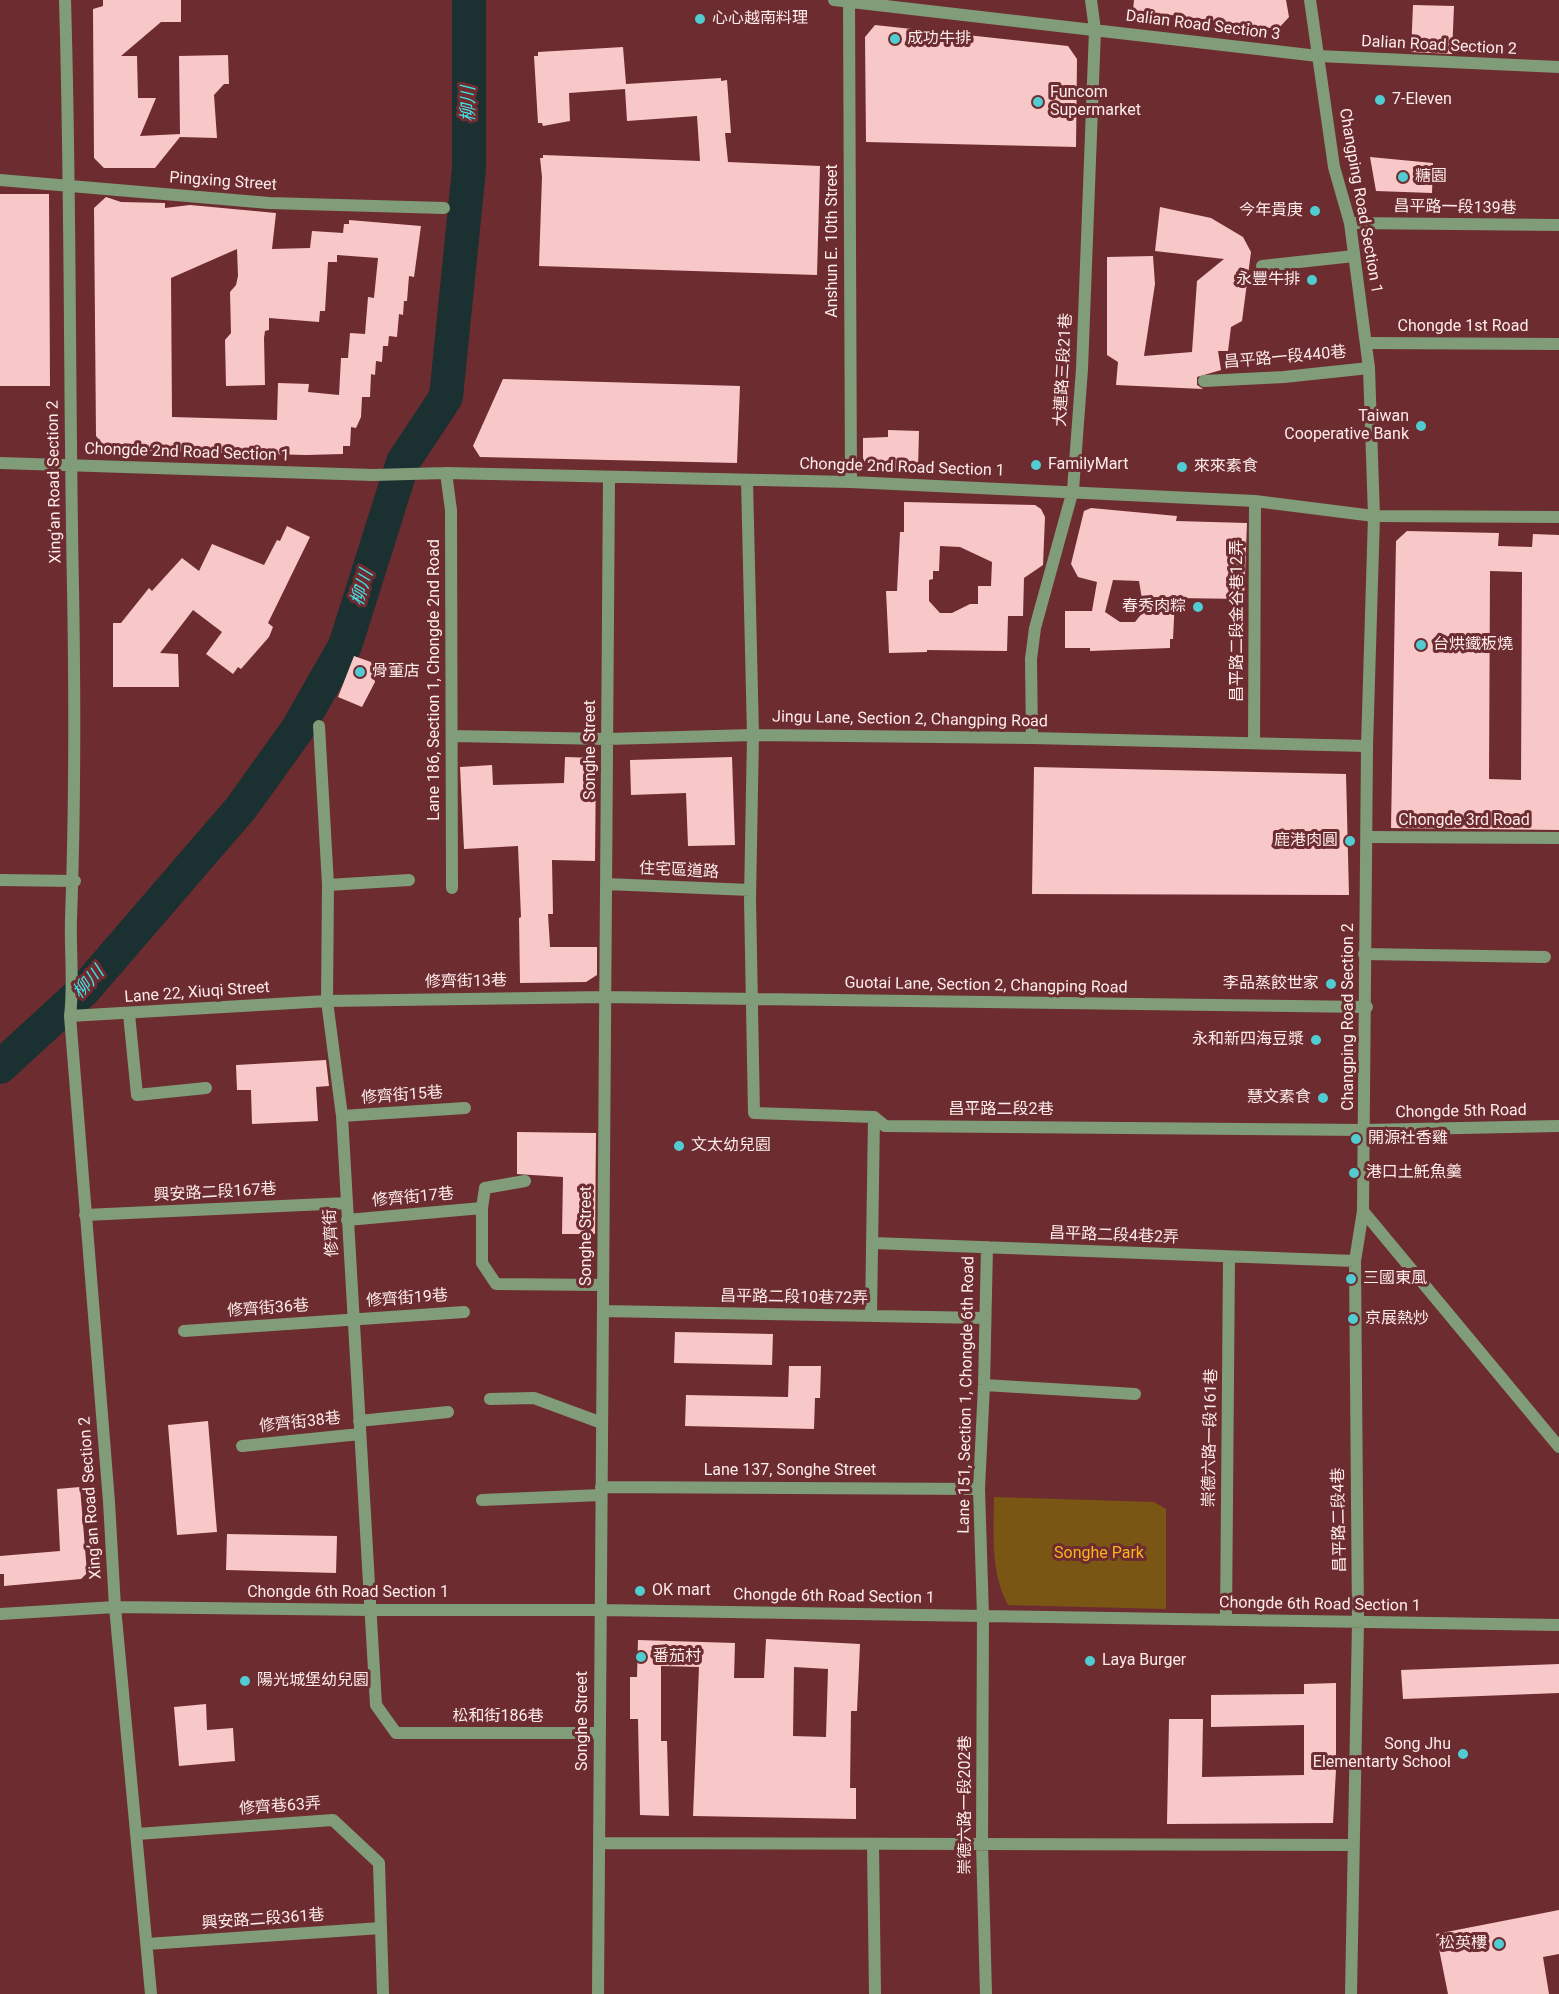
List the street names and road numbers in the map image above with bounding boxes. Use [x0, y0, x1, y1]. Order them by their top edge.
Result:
street label: Dalian Road Section 3 [1125, 7, 1281, 45]
street label: Dalian Road Section 2 [1361, 32, 1517, 60]
street label: Changping Road Section 1 [1334, 107, 1386, 295]
street label: Anshun E. 10th Street [823, 164, 843, 318]
street label: Pingxing Street [169, 169, 277, 195]
street label: 昌平路一段139巷 [1393, 197, 1517, 219]
street label: 大連路三段21巷 [1051, 313, 1077, 427]
street label: Chongde 1st Road [1398, 317, 1528, 337]
street label: 昌平路一段440巷 [1223, 343, 1347, 373]
street label: Xing’an Road Section 2 [44, 400, 66, 564]
street label: Chongde 2nd Road Section 1 [84, 440, 290, 466]
street label: Chongde 2nd Road Section 1 [799, 455, 1005, 481]
street label: Lane 186, Section 1, Chongde 2nd Road [425, 539, 445, 821]
street label: 昌平路二段金谷巷12弄 [1228, 540, 1248, 702]
street label: Songhe Street [581, 700, 601, 800]
street label: Jingu Lane, Section 2, Changping Road [772, 708, 1048, 732]
street label: Chongde 3rd Road [1398, 811, 1530, 831]
street label: 住宅區道路 [639, 859, 719, 883]
street label: Changping Road Section 2 [1339, 923, 1359, 1111]
street label: 修齊街13巷 [425, 972, 507, 992]
street label: Guotai Lane, Section 2, Changping Road [844, 974, 1128, 998]
street label: Lane 22, Xiuqi Street [124, 978, 270, 1008]
street label: 修齊街15巷 [360, 1084, 444, 1108]
street label: 昌平路二段2巷 [949, 1100, 1053, 1120]
street label: Chongde 5th Road [1395, 1101, 1527, 1123]
street label: 興安路二段167巷 [153, 1180, 277, 1206]
street label: 修齊街17巷 [371, 1185, 455, 1211]
street label: Songhe Street [577, 1186, 597, 1286]
street label: 修齊街 [321, 1209, 343, 1257]
street label: 昌平路二段4巷2弄 [1049, 1224, 1179, 1248]
street label: Lane 151, Section 1, Chongde 6th Road [955, 1256, 979, 1534]
street label: 修齊街19巷 [365, 1287, 449, 1311]
street label: 昌平路二段10巷72弄 [720, 1287, 868, 1309]
street label: 修齊街36巷 [226, 1297, 310, 1321]
street label: 崇德六路一段161巷 [1200, 1368, 1222, 1508]
street label: 修齊街38巷 [258, 1409, 342, 1437]
street label: Xing’an Road Section 2 [76, 1416, 106, 1580]
street label: Lane 137, Songhe Street [704, 1461, 876, 1481]
street label: 昌平路二段4巷 [1329, 1467, 1351, 1573]
street label: Chongde 6th Road Section 1 [247, 1583, 449, 1603]
street label: Chongde 6th Road Section 1 [733, 1586, 935, 1608]
street label: Chongde 6th Road Section 1 [1219, 1594, 1421, 1616]
street label: Songhe Street [573, 1671, 593, 1771]
street label: 松和街186巷 [453, 1707, 543, 1727]
street label: 崇德六路一段202巷 [956, 1736, 976, 1874]
street label: 修齊巷63弄 [238, 1795, 322, 1819]
street label: 興安路二段361巷 [201, 1906, 325, 1934]

